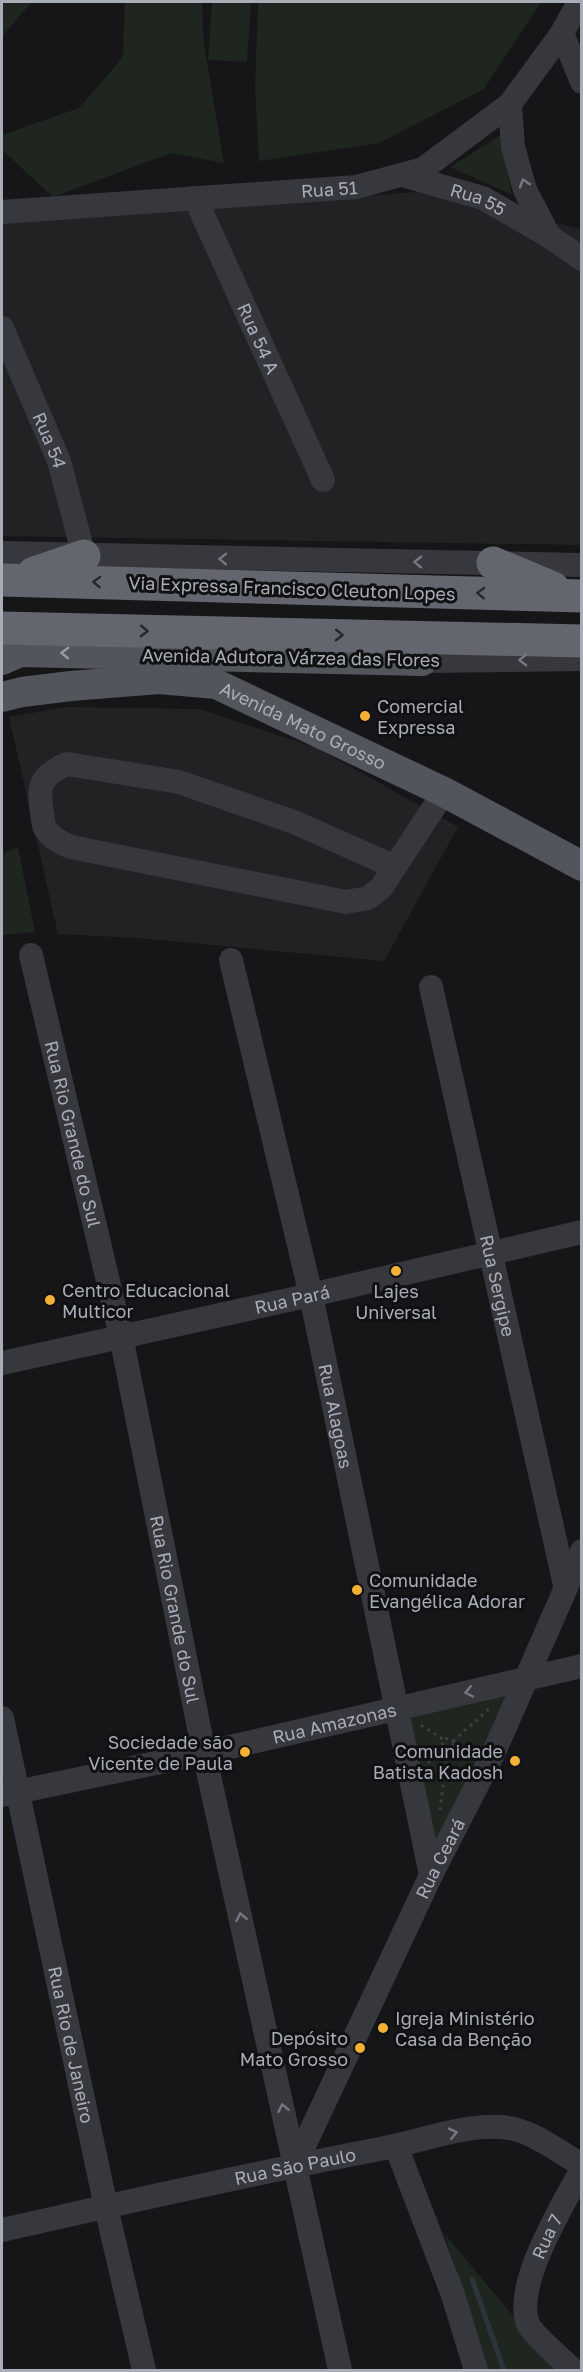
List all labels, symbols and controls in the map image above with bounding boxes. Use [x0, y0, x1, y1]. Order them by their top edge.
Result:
street label: Rua 51 [300, 176, 358, 202]
street label: Rua 55 [448, 178, 510, 220]
one-way arrow [519, 178, 531, 189]
street label: Rua 54 A [233, 299, 284, 377]
street label: Rua 54 [28, 409, 71, 470]
one-way arrow [219, 552, 228, 565]
one-way arrow [414, 556, 423, 568]
street label: Via Expressa Francisco Cleuton Lopes [128, 571, 456, 605]
one-way arrow [93, 576, 102, 589]
one-way arrow [477, 587, 486, 599]
one-way arrow [139, 625, 148, 638]
one-way arrow [334, 629, 343, 642]
street label: Avenida Adutora Várzea das Flores [142, 643, 440, 671]
one-way arrow [60, 647, 69, 659]
one-way arrow [519, 654, 528, 666]
street label: Avenida Mato Grosso [217, 677, 390, 774]
place label: Comercial Expressa [377, 695, 464, 738]
marker: Comercial Expressa [358, 709, 372, 723]
street label: Rua Rio Grande do Sul [41, 1038, 106, 1230]
street label: Rua Sergipe [476, 1233, 520, 1339]
marker: Lajes Universal [389, 1264, 403, 1278]
place label: Centro Educacional Multicor [62, 1279, 230, 1322]
street label: Rua Pará [252, 1280, 332, 1318]
place label: Lajes Universal [355, 1280, 437, 1323]
marker: Centro Educacional Multicor [43, 1293, 57, 1307]
street label: Rua Alagoas [314, 1362, 358, 1470]
street label: Rua Rio Grande do Sul [146, 1513, 205, 1705]
place label: Comunidade Evangélica Adorar [369, 1569, 525, 1612]
marker: Comunidade Evangélica Adorar [350, 1583, 364, 1597]
one-way arrow [464, 1685, 474, 1698]
street label: Rua Amazonas [270, 1698, 398, 1748]
place label: Sociedade são Vicente de Paula [88, 1731, 233, 1774]
place label: Comunidade Batista Kadosh [373, 1740, 503, 1783]
marker: Sociedade são Vicente de Paula [238, 1745, 252, 1759]
marker: Comunidade Batista Kadosh [508, 1754, 522, 1768]
street label: Rua Ceará [410, 1814, 469, 1902]
one-way arrow [235, 1912, 248, 1922]
street label: Rua Rio de Janeiro [44, 1964, 99, 2125]
place label: Igreja Ministério Casa da Benção [395, 2007, 535, 2050]
marker: Igreja Ministério Casa da Benção [376, 2021, 390, 2035]
place label: Depósito Mato Grosso [240, 2027, 348, 2070]
marker: Depósito Mato Grosso [353, 2041, 367, 2055]
one-way arrow [277, 2103, 290, 2113]
one-way arrow [448, 2127, 458, 2140]
street label: Rua São Paulo [232, 2143, 358, 2189]
street label: Rua 7 [527, 2210, 567, 2262]

